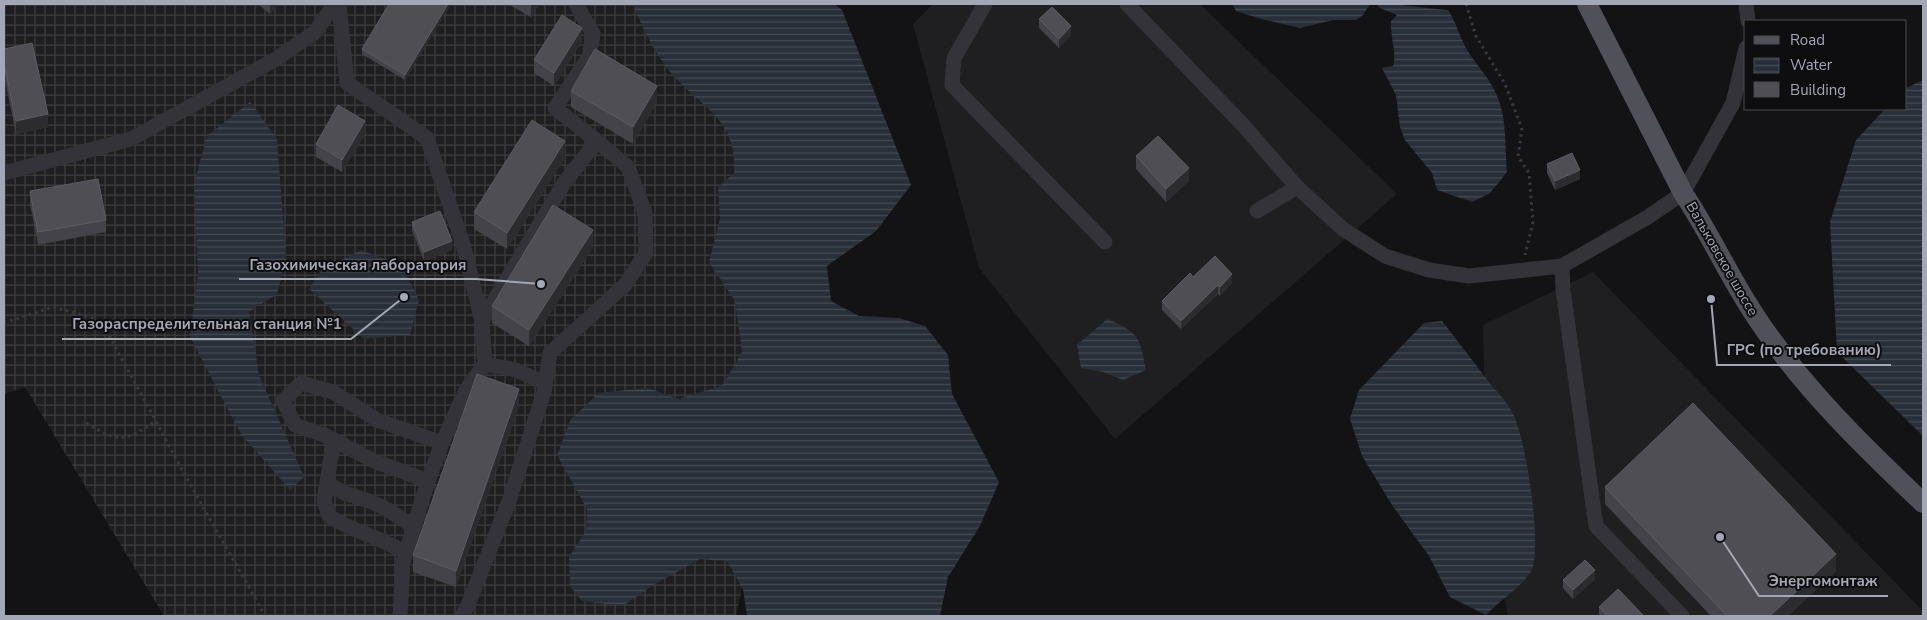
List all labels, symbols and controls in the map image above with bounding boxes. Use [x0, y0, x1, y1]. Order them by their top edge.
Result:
legend [1744, 20, 1907, 110]
text: Road [1790, 30, 1825, 50]
text: Water [1790, 55, 1833, 75]
text: Building [1790, 80, 1846, 100]
street label: Вальковское шоссе [1682, 199, 1762, 319]
callout: Газохимическая лаборатория [239, 249, 476, 279]
text: Газохимическая лаборатория [249, 255, 467, 275]
callout: Газораспределительная станция №1 [62, 309, 351, 339]
text: Газораспределительная станция №1 [72, 314, 342, 334]
callout: ГРС (по требованию) [1717, 335, 1891, 365]
text: ГРС (по требованию) [1727, 340, 1881, 360]
callout: Энергомонтаж [1759, 566, 1888, 596]
text: Энергомонтаж [1769, 571, 1878, 591]

